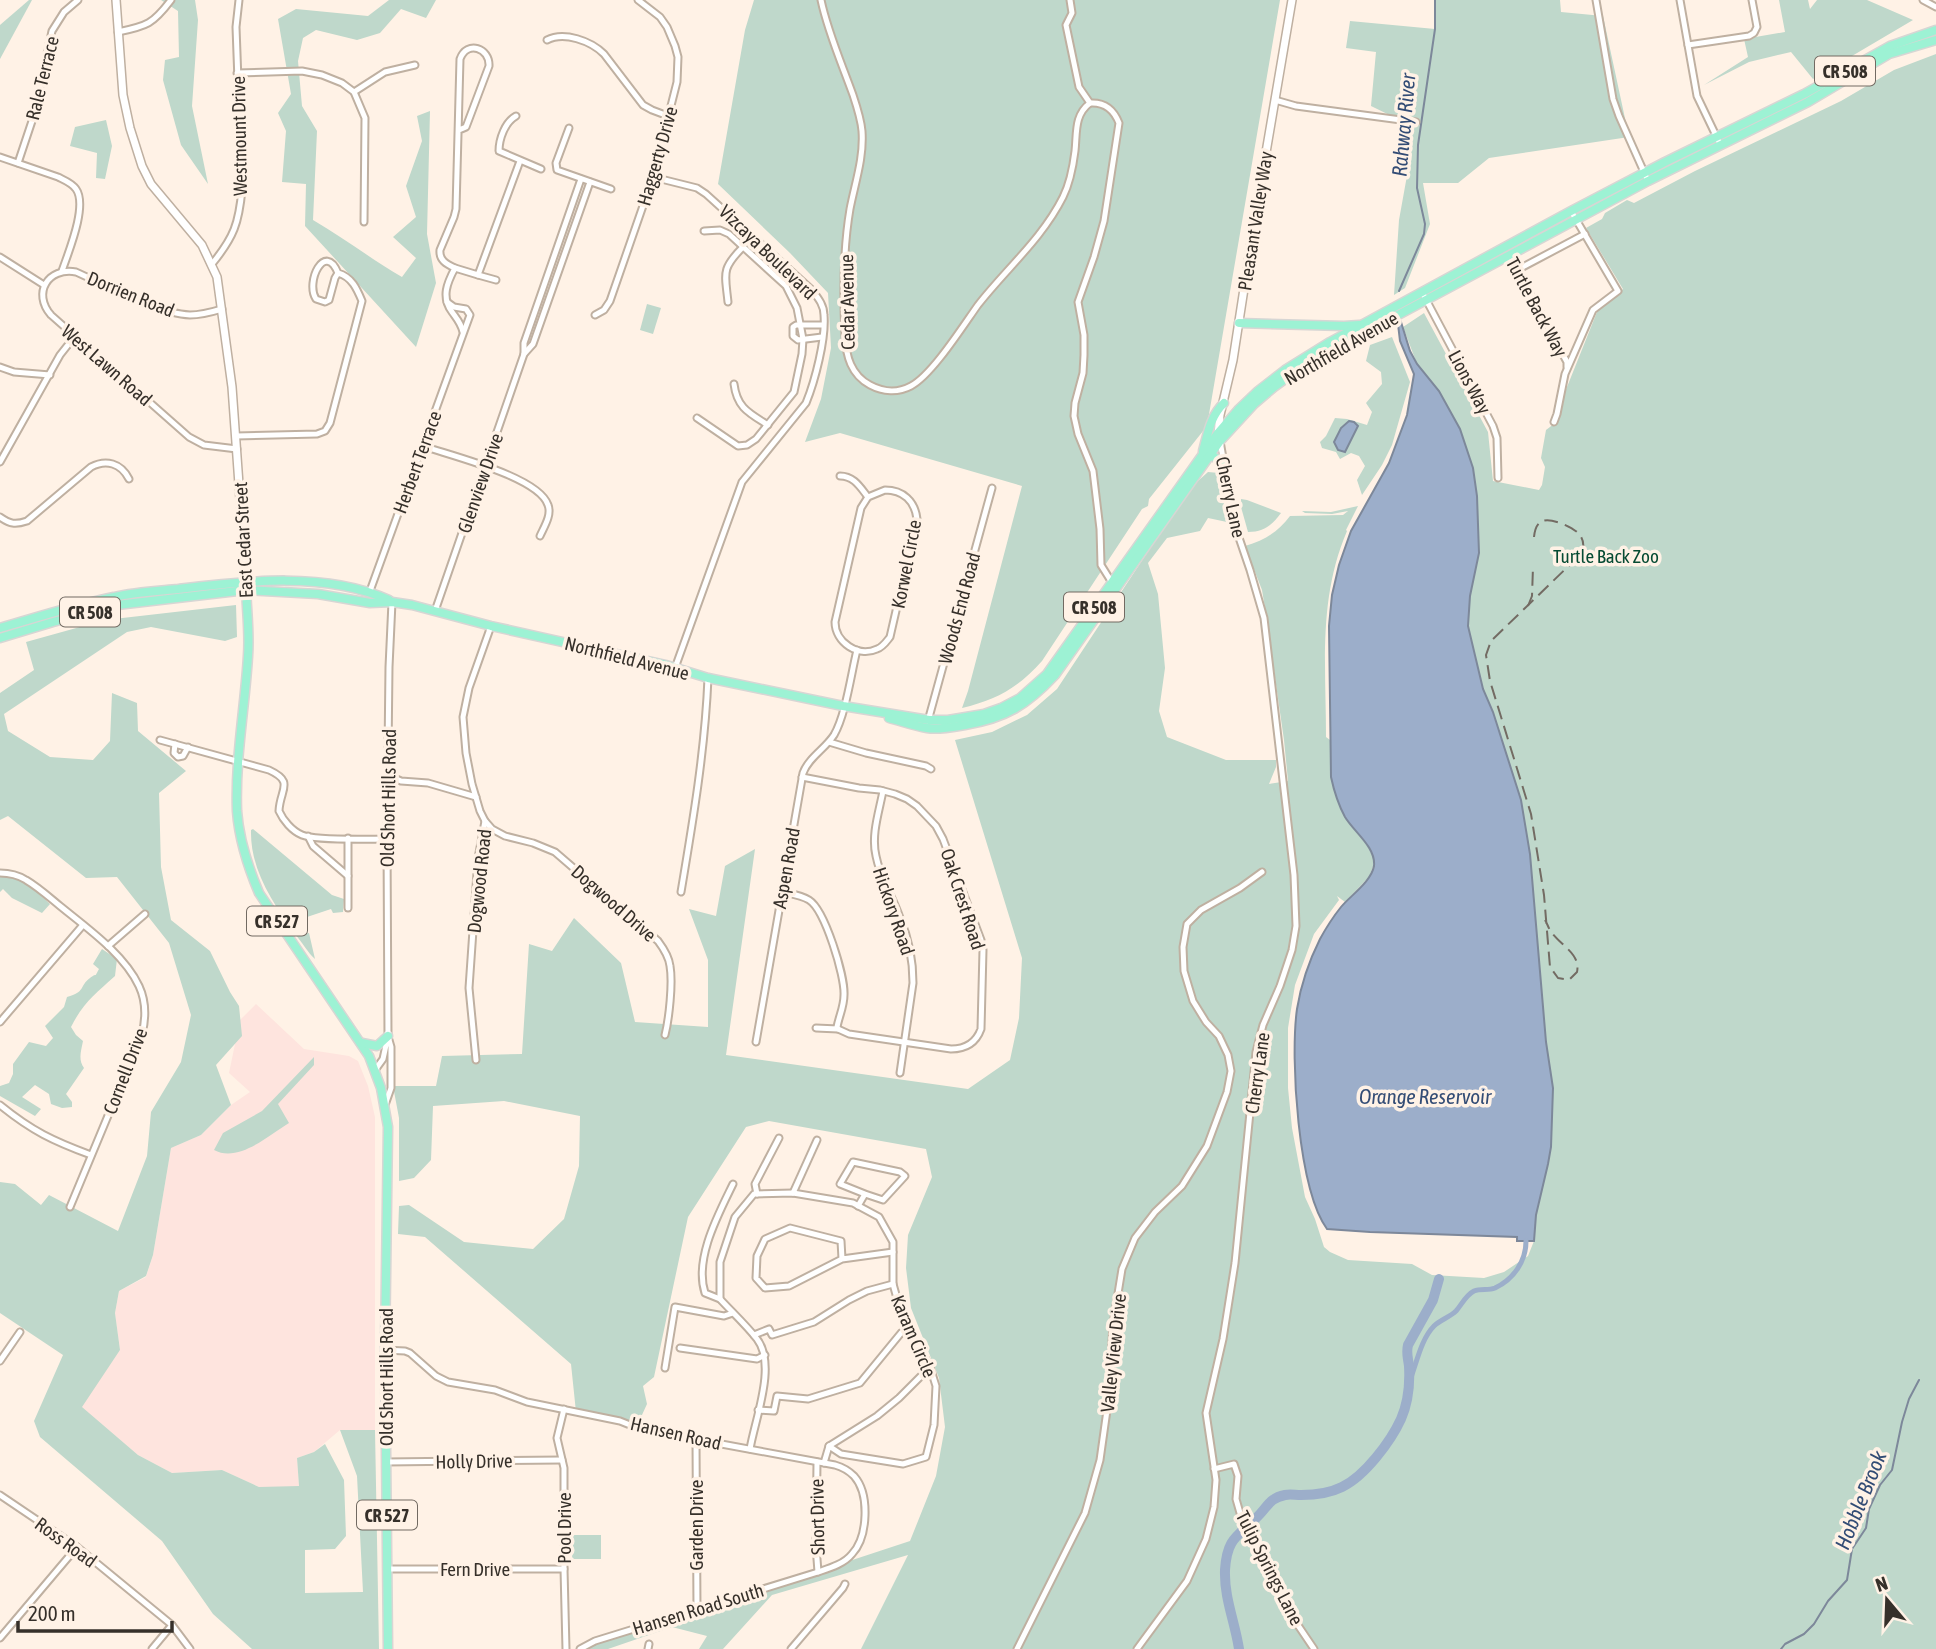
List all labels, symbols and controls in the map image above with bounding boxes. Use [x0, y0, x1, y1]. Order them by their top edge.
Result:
street label: Rale Terrace [21, 34, 63, 122]
road number: CR 508 [1815, 56, 1875, 86]
water label: Rahway River [1387, 72, 1420, 178]
street label: Westmount Drive [227, 76, 251, 196]
street label: Haggerty Drive [632, 104, 682, 208]
street label: Pleasant Valley Way [1233, 150, 1277, 292]
street label: Vizcaya Boulevard [715, 200, 821, 304]
street label: Cedar Avenue [835, 254, 859, 350]
street label: Turtle Back Way [1502, 254, 1572, 361]
street label: Dorrien Road [84, 267, 178, 321]
street label: Northfield Avenue [1280, 307, 1402, 389]
street label: West Lawn Road [57, 320, 157, 410]
street label: Lions Way [1444, 346, 1496, 418]
street label: Herbert Terrace [388, 408, 446, 516]
street label: Glenview Drive [453, 430, 507, 536]
street label: Cherry Lane [1212, 455, 1250, 539]
street label: East Cedar Street [229, 481, 257, 599]
street label: Korwel Circle [887, 518, 925, 610]
park label: Turtle Back Zoo [1553, 545, 1659, 567]
street label: Woods End Road [934, 550, 984, 666]
road number: CR 508 [1064, 592, 1124, 622]
road number: CR 508 [60, 598, 120, 626]
street label: Northfield Avenue [562, 632, 692, 684]
street label: Old Short Hills Road [376, 729, 400, 867]
street label: Aspen Road [768, 826, 804, 910]
street label: Dogwood Road [463, 828, 495, 934]
street label: Oak Crest Road [936, 846, 990, 952]
street label: Dogwood Drive [567, 860, 661, 946]
street label: Hickory Road [869, 864, 919, 958]
road number: CR 527 [247, 906, 307, 936]
street label: Cornell Drive [99, 1025, 151, 1117]
street label: Cherry Lane [1240, 1031, 1274, 1115]
water label: Orange Reservoir [1359, 1084, 1492, 1108]
street label: Karam Circle [887, 1292, 941, 1380]
street label: Valley View Drive [1096, 1293, 1130, 1413]
street label: Old Short Hills Road [375, 1308, 397, 1446]
street label: Hansen Road [628, 1412, 724, 1454]
water label: Hobble Brook [1829, 1447, 1891, 1553]
street label: Holly Drive [435, 1449, 513, 1473]
street label: Short Drive [805, 1479, 829, 1555]
street label: Garden Drive [685, 1480, 707, 1570]
street label: Pool Drive [553, 1492, 575, 1564]
road number: CR 527 [357, 1500, 417, 1530]
street label: Tulip Springs Lane [1232, 1507, 1308, 1629]
street label: Ross Road [31, 1512, 101, 1572]
street label: Fern Drive [440, 1558, 510, 1580]
north arrow [1852, 1565, 1922, 1635]
text: N [1873, 1572, 1890, 1596]
street label: Hansen Road South [630, 1579, 766, 1639]
scale bar [18, 1590, 172, 1634]
text: 200 m [28, 1601, 76, 1625]

